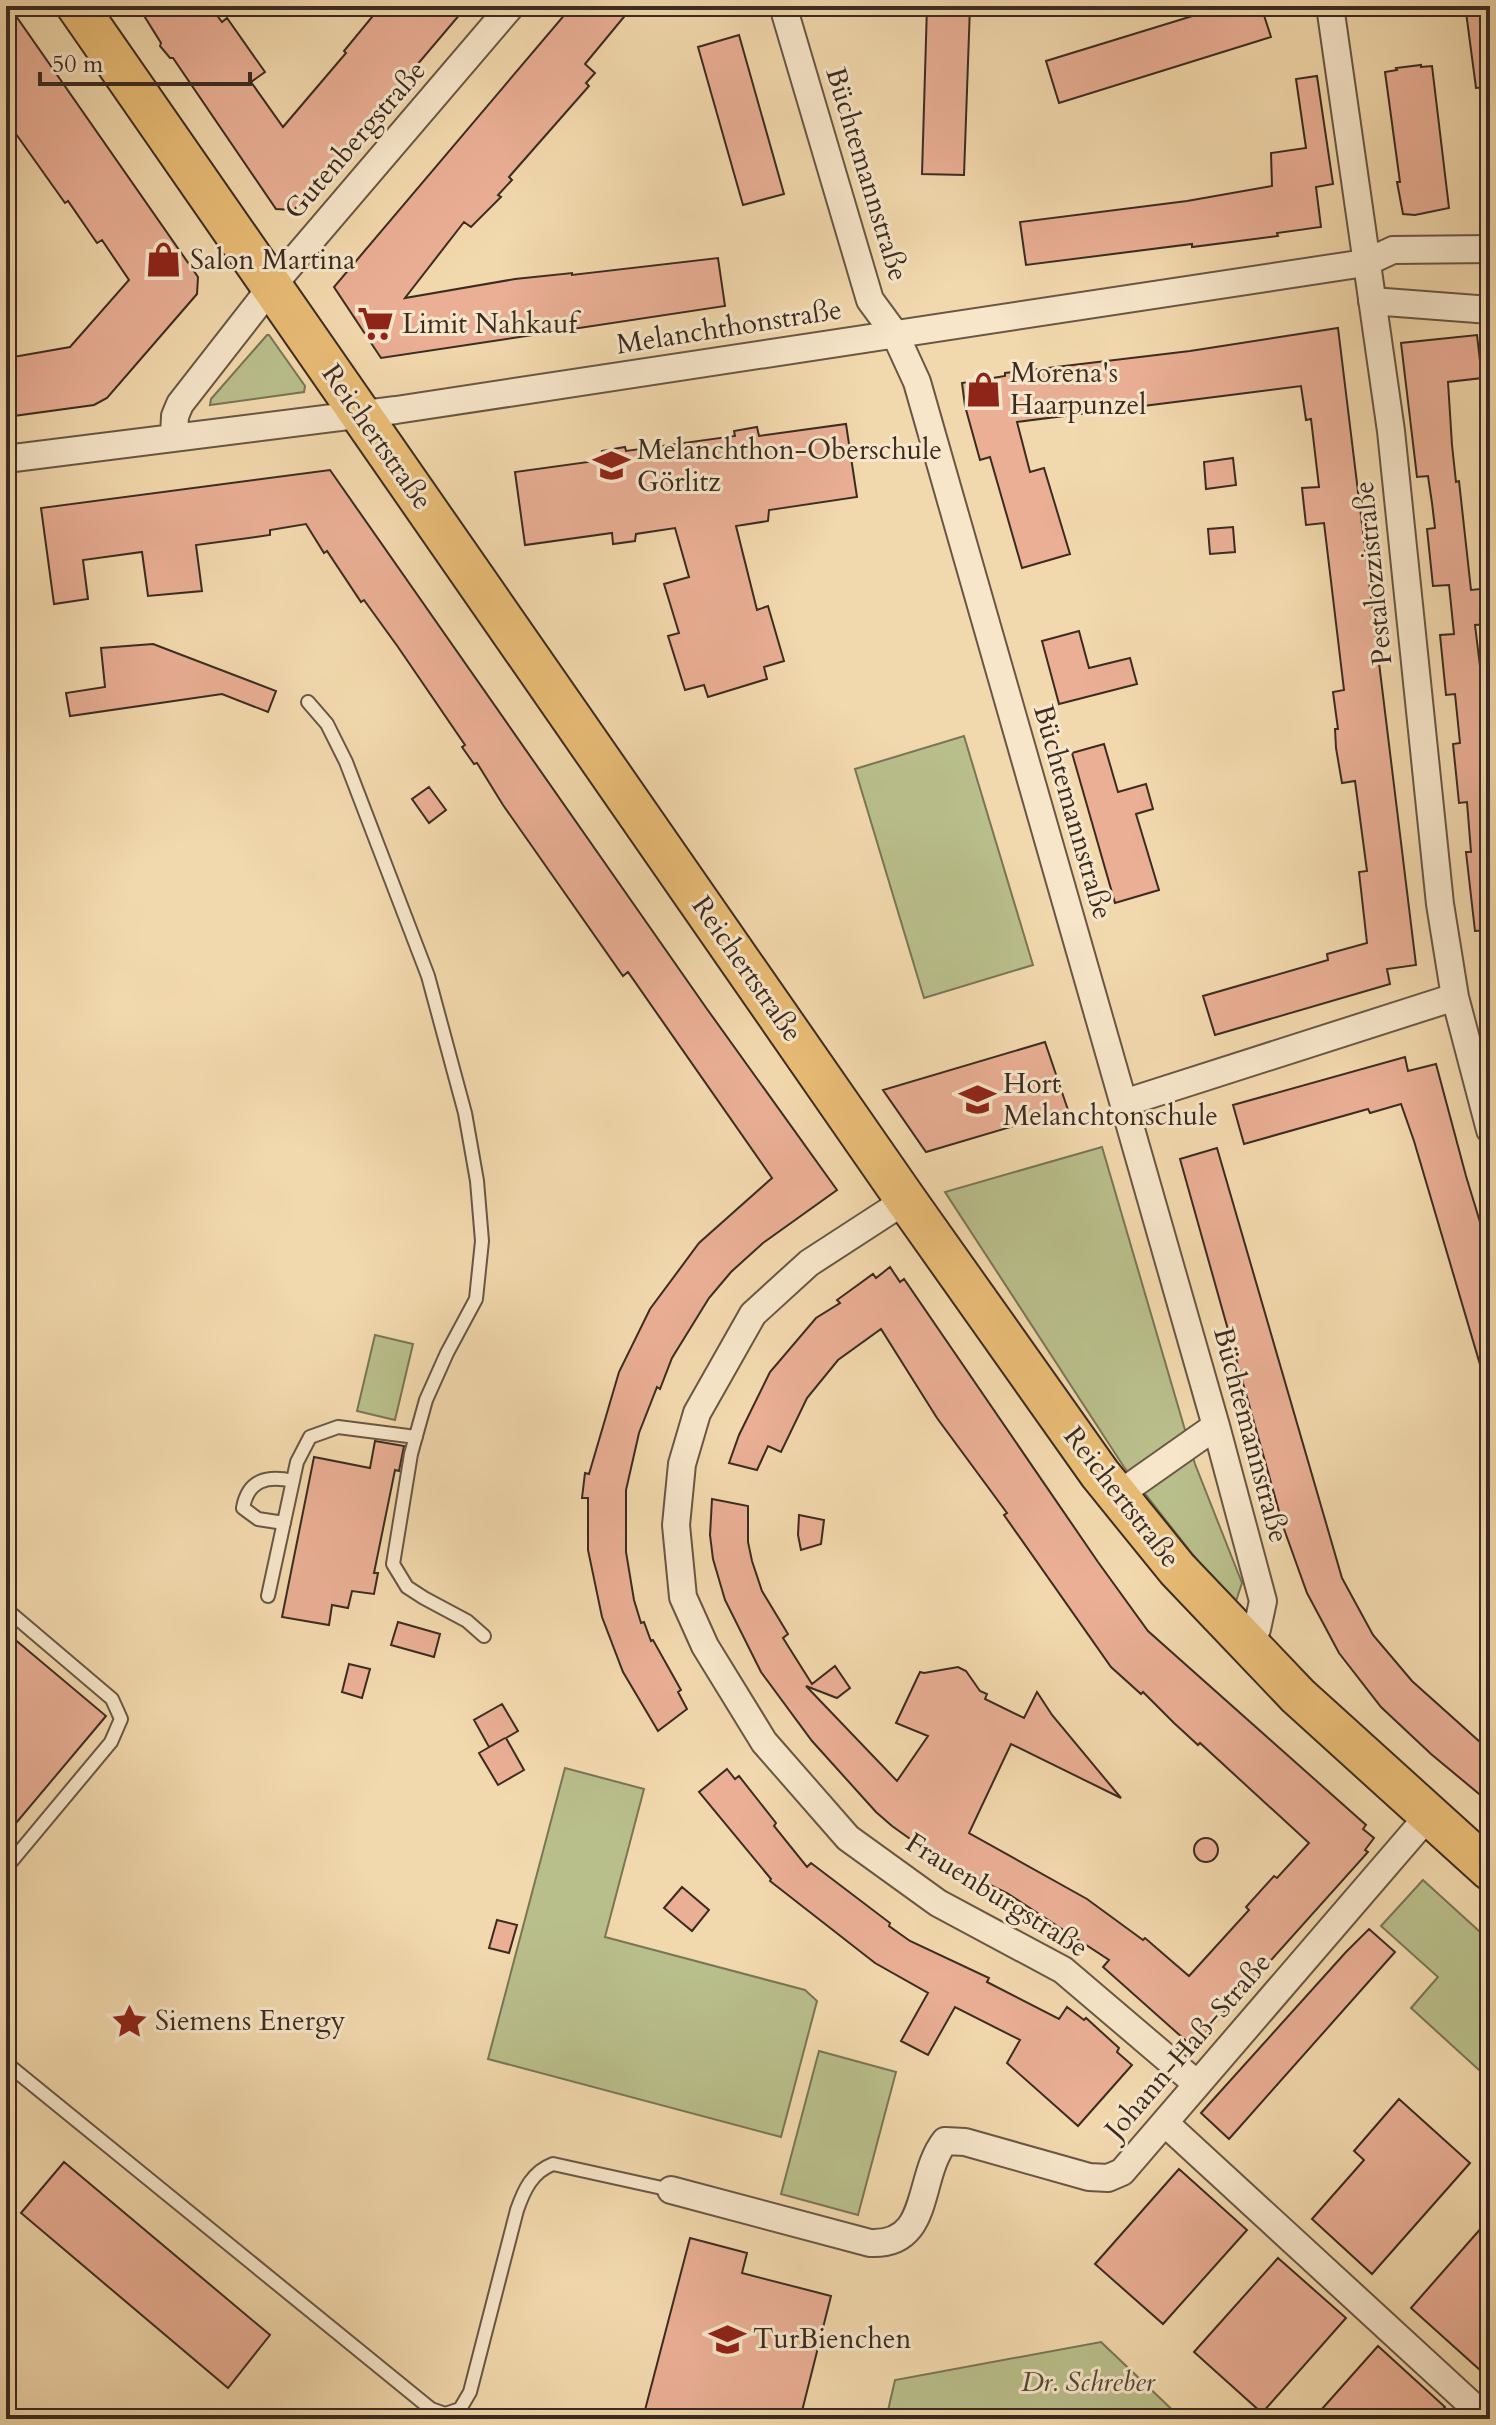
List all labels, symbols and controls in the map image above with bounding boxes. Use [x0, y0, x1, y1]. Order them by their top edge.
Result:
scale bar [40, 36, 250, 86]
text: 50 m [52, 48, 104, 81]
street label: Gutenbergstraße [276, 53, 434, 227]
street label: Büchtemannstraße [816, 62, 918, 286]
shop icon: Salon Martina [145, 241, 183, 279]
place label: Salon Martina [190, 241, 355, 279]
street label: Melanchthonstraße [614, 290, 844, 364]
supermarket icon: Limit Nahkauf [357, 305, 395, 343]
place label: Limit Nahkauf [402, 305, 582, 343]
place label: Morena's Haarpunzel [1010, 354, 1146, 424]
street label: Reichertstraße [313, 357, 441, 517]
shop icon: Morena's Haarpunzel [965, 370, 1003, 408]
place label: Melanchthon-Oberschule Görlitz [637, 431, 942, 501]
school or university icon: Melanchthon-Oberschule Görlitz [592, 447, 630, 485]
street label: Pestalozzistraße [1344, 479, 1402, 667]
street label: Büchtemannstraße [1024, 700, 1122, 924]
street label: Reichertstraße [683, 889, 811, 1049]
place label: Hort Melanchtonschule [1003, 1065, 1218, 1135]
school or university icon: Hort Melanchtonschule [958, 1081, 996, 1119]
street label: Büchtemannstraße [1204, 1323, 1298, 1547]
street label: Reichertstraße [1055, 1418, 1189, 1576]
street label: Frauenburgstraße [899, 1824, 1095, 1966]
street label: Johann-Haß-Straße [1094, 1945, 1280, 2150]
place icon: Siemens Energy [110, 2002, 148, 2040]
place label: Siemens Energy [155, 2002, 346, 2040]
school or university icon: TurBienchen [708, 2320, 746, 2358]
place label: TurBienchen [753, 2320, 912, 2358]
park label: Dr. Schreber [1021, 2363, 1156, 2401]

